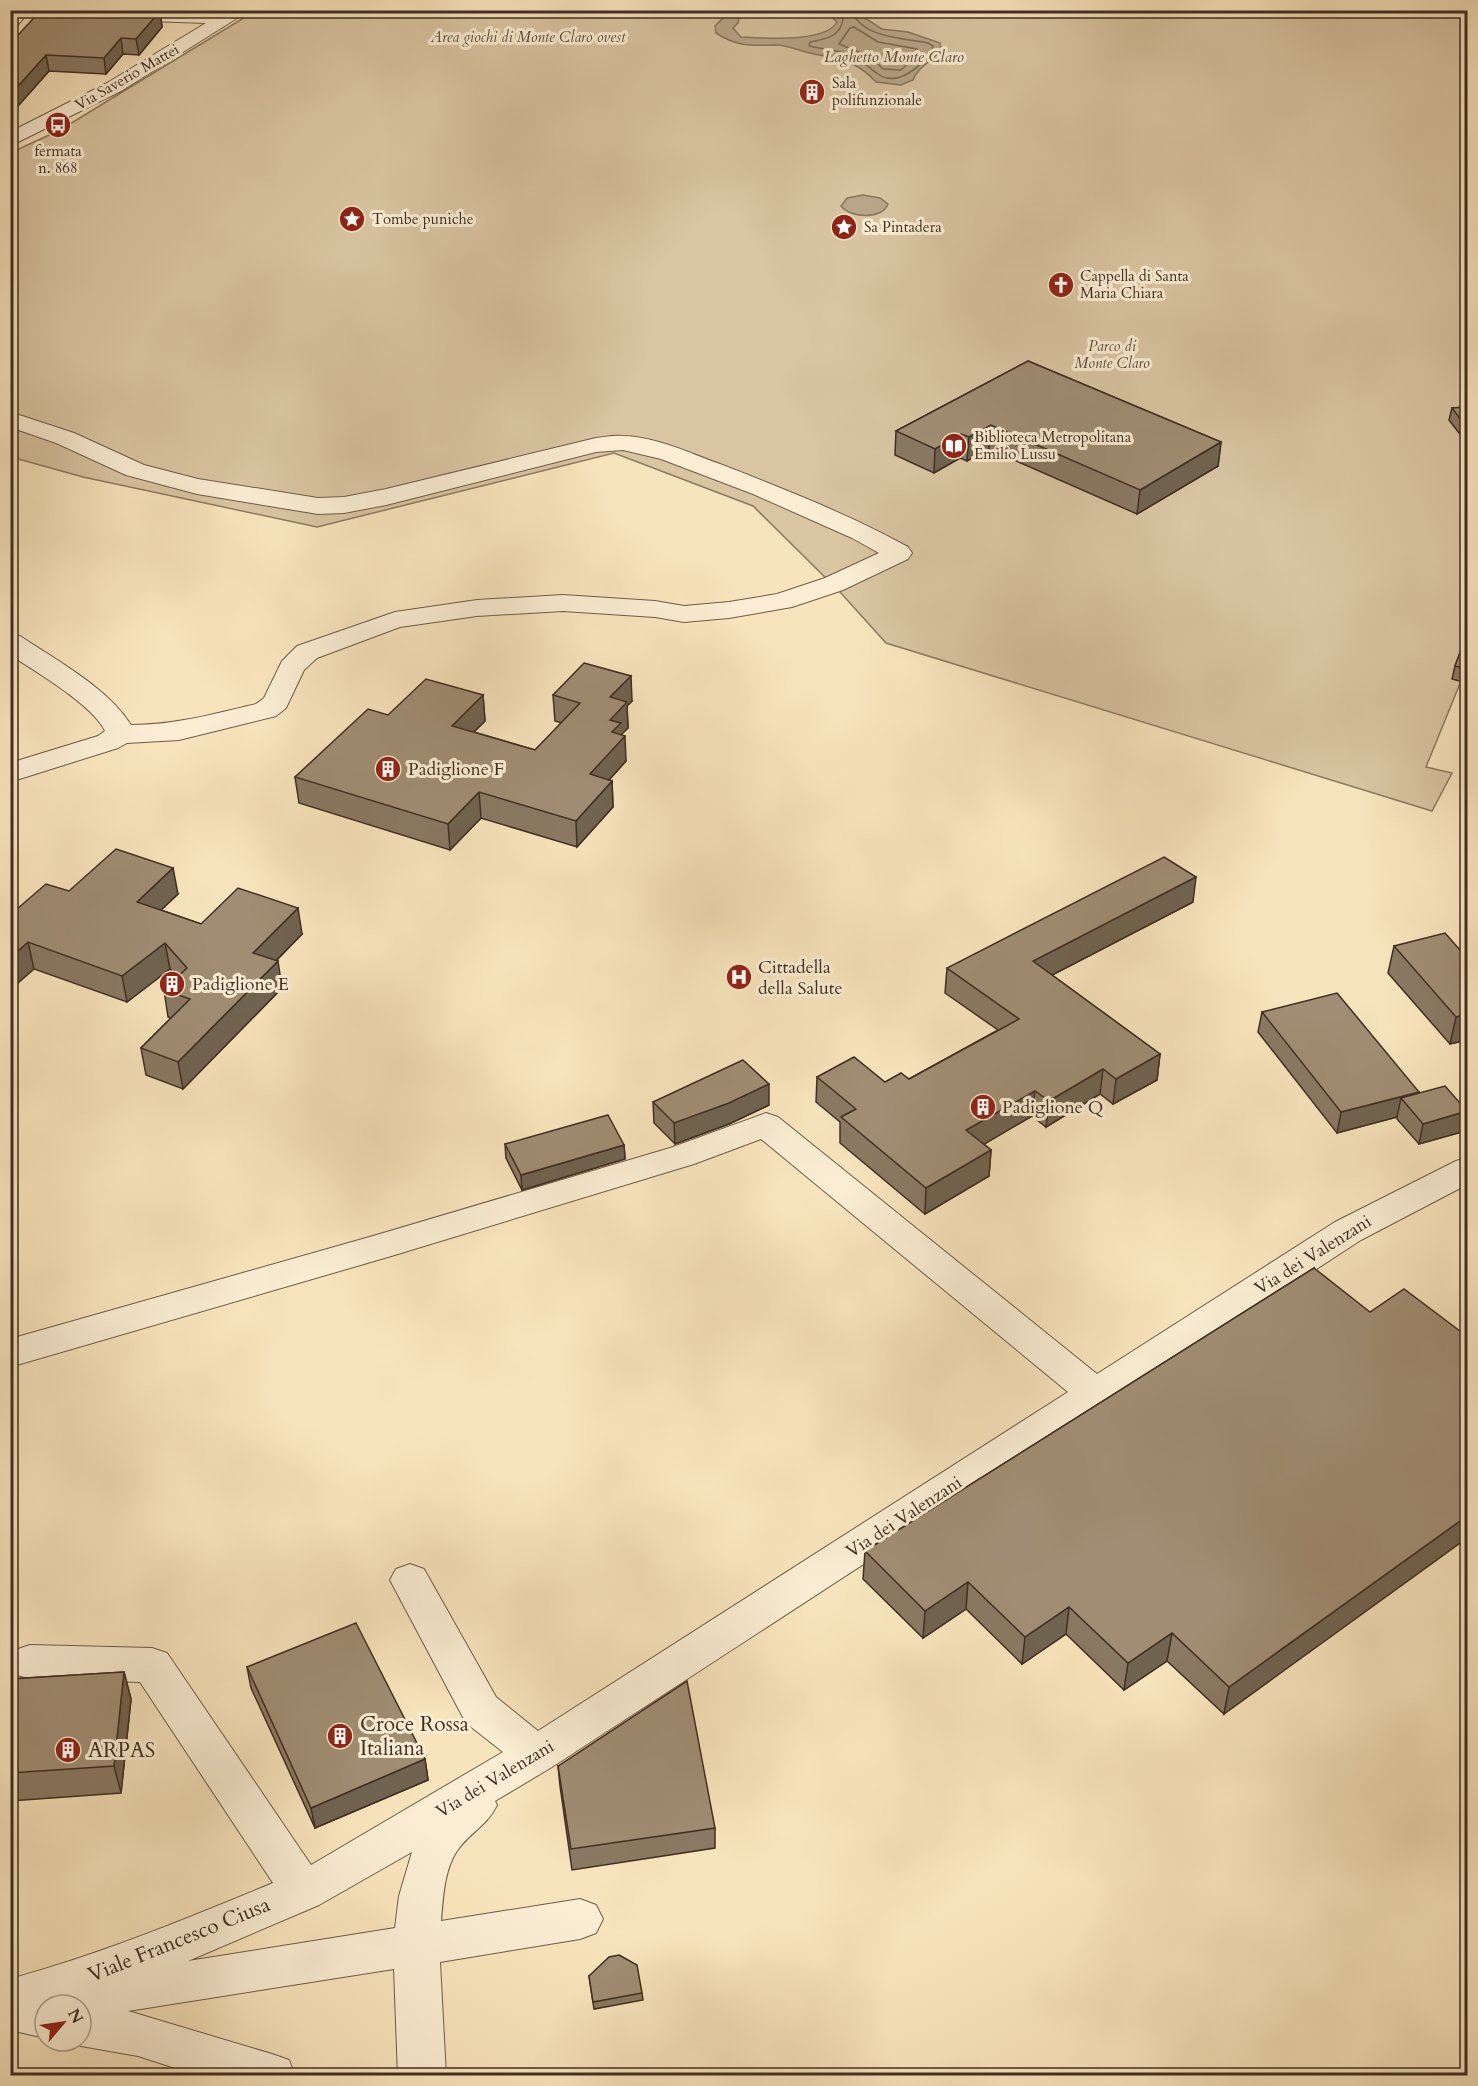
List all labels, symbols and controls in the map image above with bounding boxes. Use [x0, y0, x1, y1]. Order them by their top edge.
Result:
park label: Area giochi di Monte Claro ovest [430, 27, 626, 47]
street label: Via Saverio Mattei [71, 39, 183, 115]
water label: Laghetto Monte Claro [824, 46, 964, 68]
place label: Sala polifunzionale [832, 73, 922, 110]
building icon: Sala polifunzionale [797, 77, 827, 107]
bus stop icon: fermata n. 868 [43, 110, 73, 140]
place label: fermata n. 868 [34, 141, 82, 178]
place icon: Tombe puniche [337, 204, 367, 234]
place label: Tombe puniche [372, 209, 474, 229]
place icon: Sa Pintadera [829, 212, 859, 242]
place label: Sa Pintadera [864, 217, 942, 237]
place label: Cappella di Santa Maria Chiara [1080, 266, 1189, 303]
church icon: Cappella di Santa Maria Chiara [1046, 270, 1076, 300]
park label: Parco di Monte Claro [1074, 336, 1150, 373]
place label: Biblioteca Metropolitana Emilio Lussu [974, 427, 1132, 464]
library icon: Biblioteca Metropolitana Emilio Lussu [939, 431, 969, 461]
building icon: Padiglione F [373, 754, 403, 784]
place label: Padiglione F [408, 757, 504, 782]
place label: Cittadella della Salute [758, 955, 843, 1001]
hospital icon: Cittadella della Salute [724, 962, 754, 992]
building icon: Padiglione E [157, 969, 187, 999]
place label: Padiglione E [192, 972, 289, 997]
building icon: Padiglione Q [968, 1092, 998, 1122]
place label: Padiglione Q [1002, 1095, 1103, 1120]
street label: Via dei Valenzani [1250, 1209, 1376, 1301]
street label: Via dei Valenzani [841, 1470, 967, 1564]
place label: Croce Rossa Italiana [360, 1710, 469, 1763]
building icon: Croce Rossa Italiana [325, 1721, 355, 1751]
street label: Via dei Valenzani [431, 1734, 559, 1824]
building icon: ARPAS [53, 1735, 83, 1765]
place label: ARPAS [88, 1736, 155, 1765]
street label: Viale Francesco Ciusa [84, 1890, 274, 1990]
north arrow [33, 1993, 93, 2053]
text: N [62, 2005, 88, 2028]

